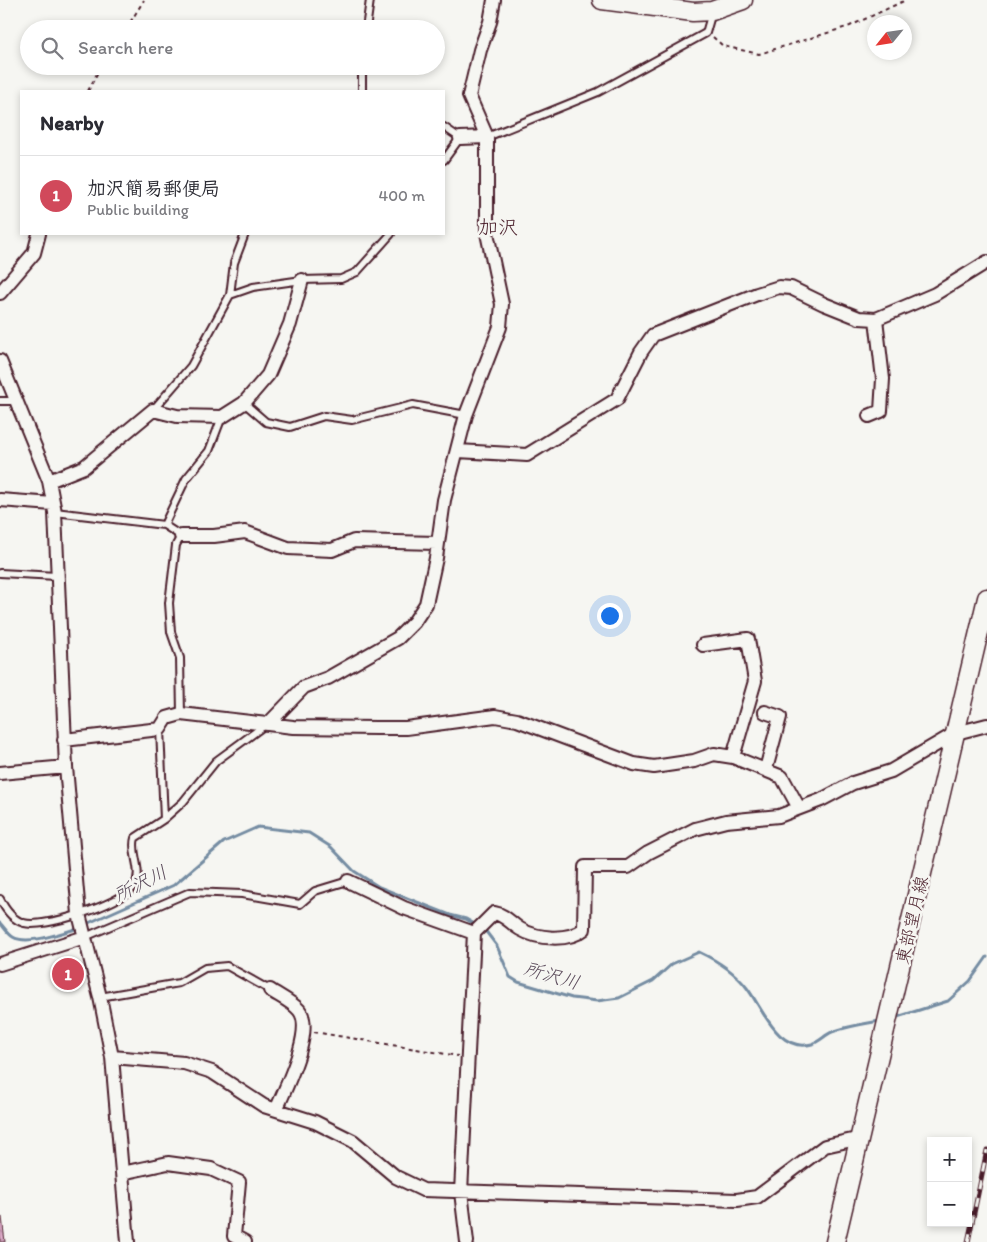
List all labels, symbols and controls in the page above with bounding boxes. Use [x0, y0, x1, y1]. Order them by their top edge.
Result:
north arrow [867, 15, 912, 60]
search box [20, 20, 445, 75]
icon: search [38, 34, 66, 62]
text: Search here [78, 36, 173, 59]
text: Nearby [40, 110, 104, 135]
text: 加沢簡易郵便局 [87, 177, 220, 200]
text: 1 [52, 186, 60, 205]
text: 400 m [379, 186, 425, 205]
text: Public building [87, 200, 189, 219]
district label: 加沢 [478, 215, 518, 239]
your location [597, 603, 623, 629]
water label: 所沢川 [110, 860, 171, 907]
street label: 東部望月線 [891, 874, 933, 966]
pin: 1 [52, 955, 84, 993]
water label: 所沢川 [521, 957, 582, 994]
map controls [927, 1137, 972, 1227]
button: + [927, 1137, 972, 1182]
button: − [927, 1182, 972, 1227]

